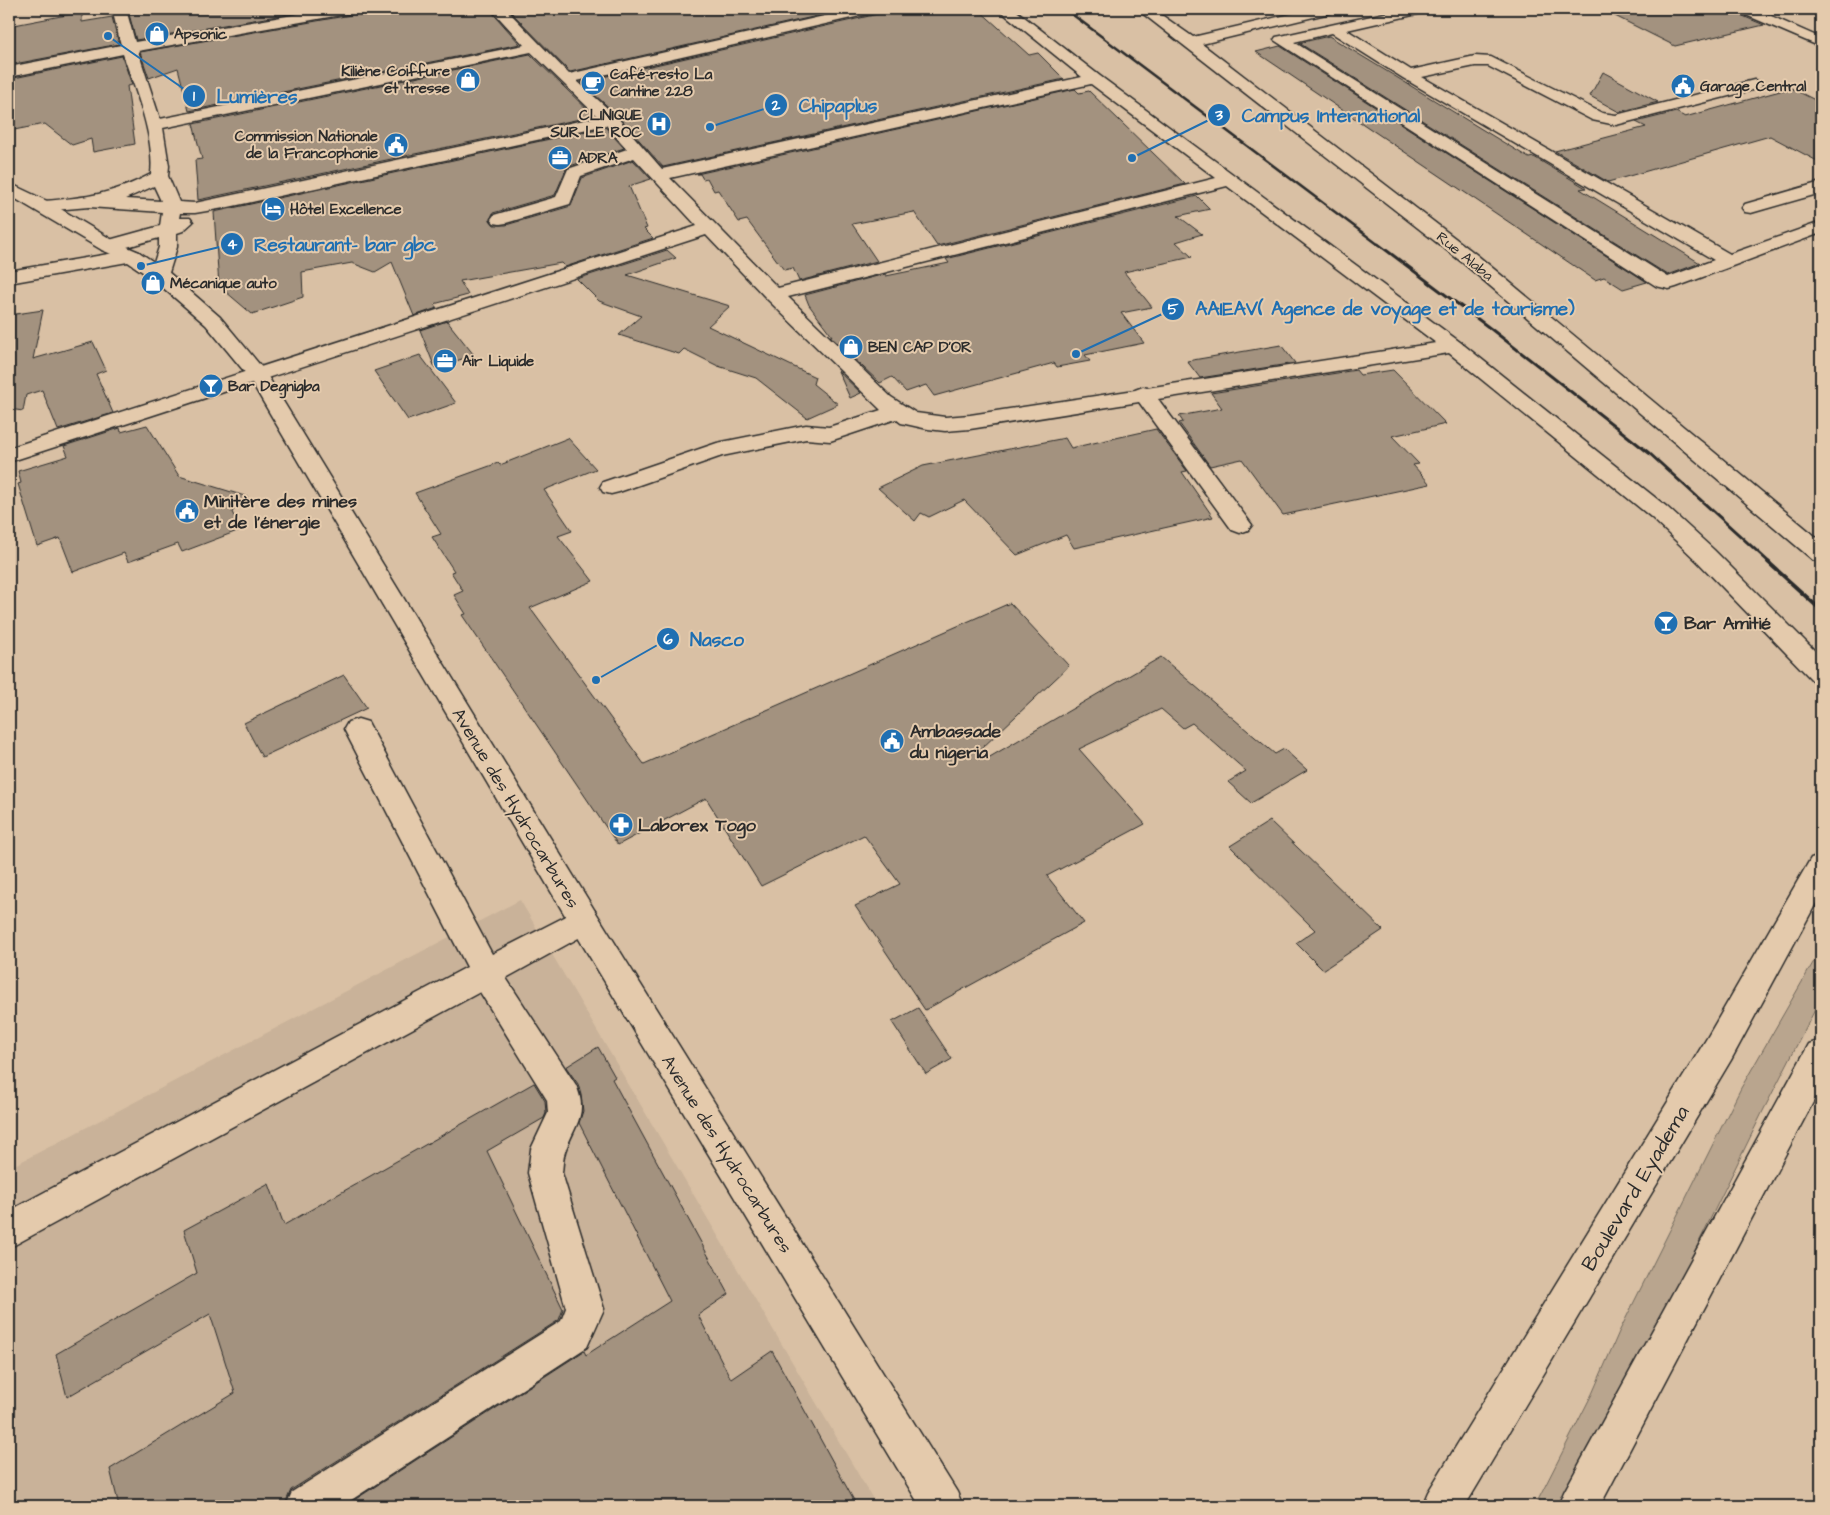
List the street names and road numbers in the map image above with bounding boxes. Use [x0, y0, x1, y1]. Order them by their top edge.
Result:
street label: Rue Alaba [1432, 227, 1498, 286]
street label: Avenue des Hydrocarbures [445, 703, 585, 914]
street label: Avenue des Hydrocarbures [654, 1050, 798, 1259]
street label: Boulevard Eyadema [1575, 1100, 1698, 1277]

